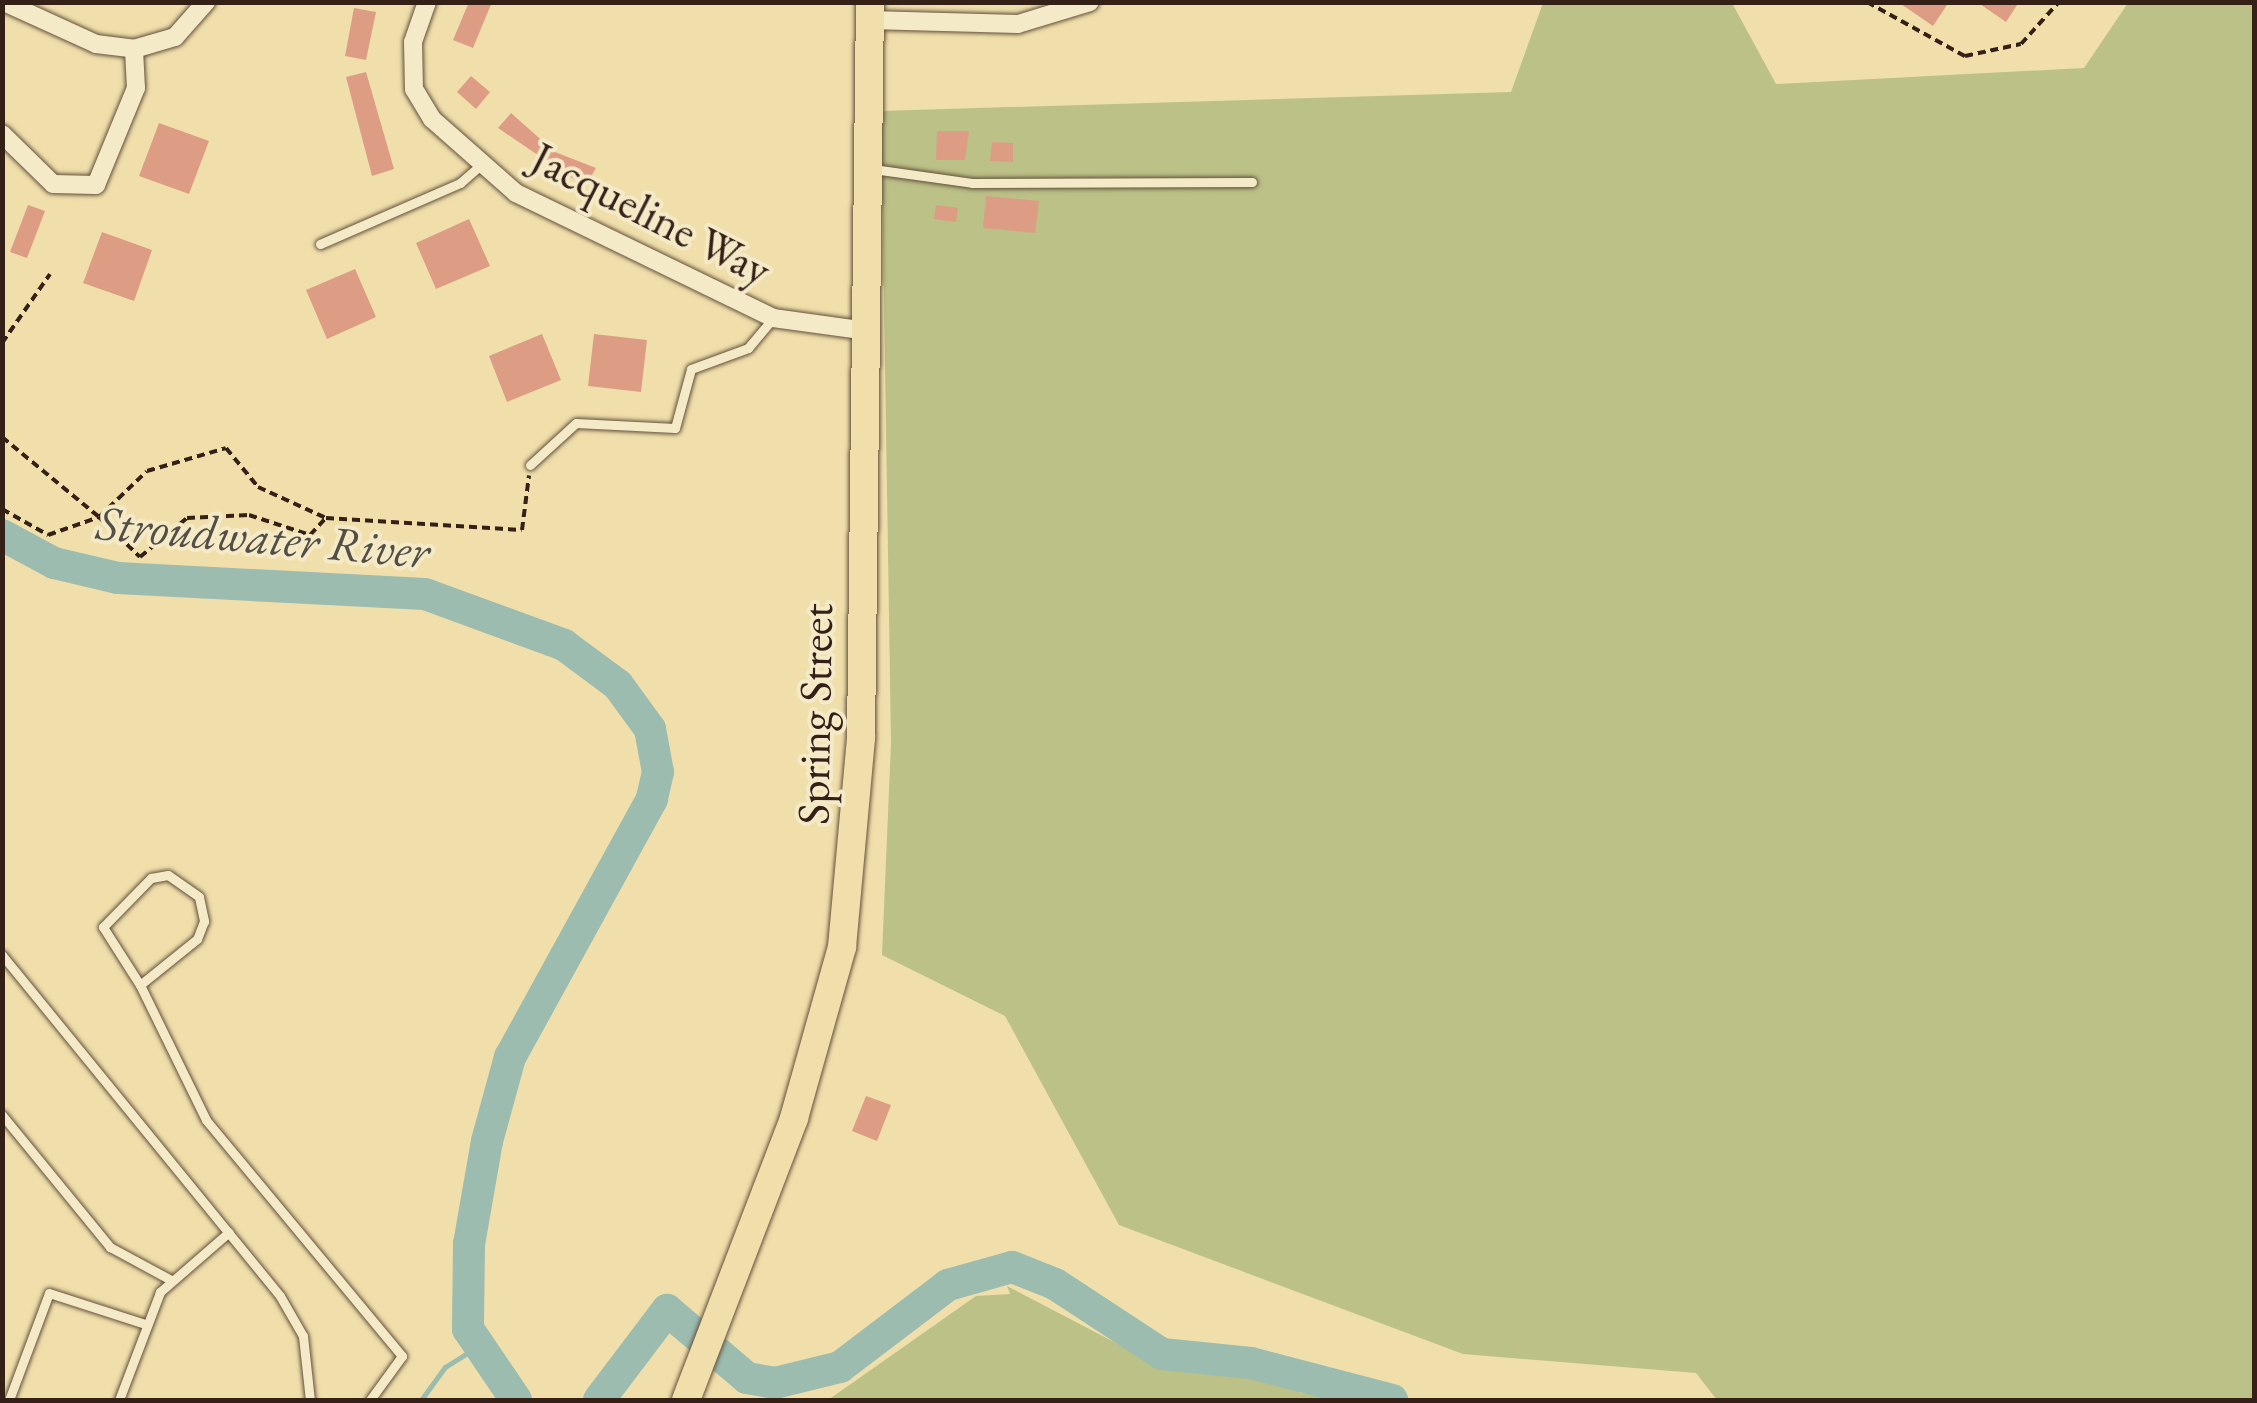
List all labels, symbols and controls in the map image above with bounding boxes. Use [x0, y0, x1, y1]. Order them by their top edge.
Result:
street label: Jacqueline Way [522, 131, 780, 297]
water label: Stroudwater River [94, 494, 432, 580]
street label: Spring Street [786, 603, 844, 825]

